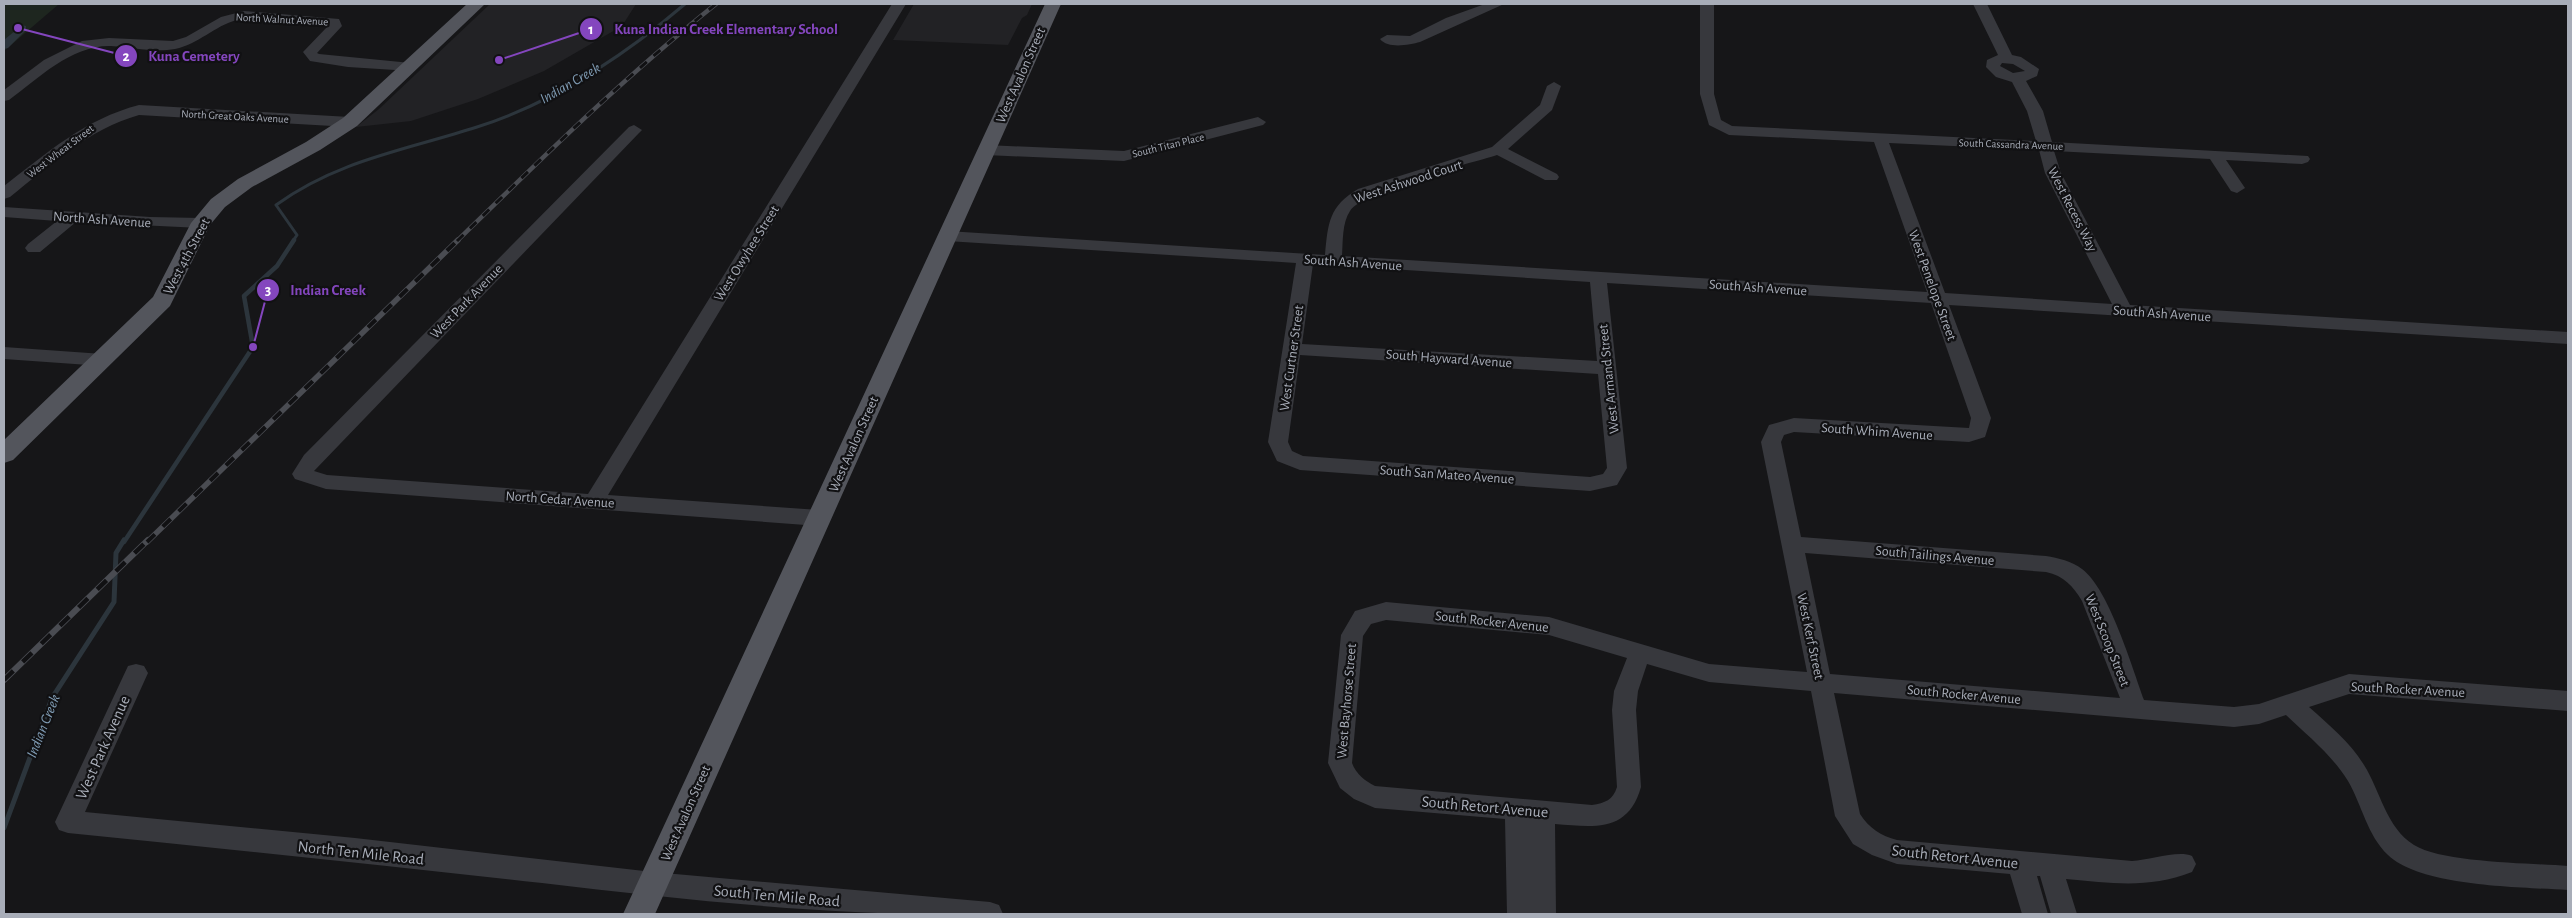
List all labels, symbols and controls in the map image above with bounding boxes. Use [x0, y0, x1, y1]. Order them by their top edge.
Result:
street label: North Walnut Avenue [235, 12, 329, 27]
callout: Kuna Indian Creek Elementary School [579, 14, 848, 44]
text: 1 [588, 22, 594, 37]
text: Kuna Indian Creek Elementary School [614, 22, 838, 37]
street label: West Avalon Street [994, 25, 1048, 125]
callout: Kuna Cemetery [114, 41, 250, 71]
text: 2 [122, 49, 130, 64]
text: Kuna Cemetery [148, 49, 240, 64]
water label: Indian Creek [538, 60, 603, 107]
street label: North Great Oaks Avenue [181, 108, 289, 125]
street label: West Wheat Street [25, 122, 96, 180]
street label: South Titan Place [1131, 131, 1205, 160]
street label: South Cassandra Avenue [1958, 137, 2064, 152]
street label: West Ashwood Court [1352, 158, 1465, 206]
street label: West Recess Way [2045, 165, 2099, 254]
street label: West Owyhee Street [712, 203, 782, 304]
street label: North Ash Avenue [52, 210, 151, 230]
street label: West 4th Street [161, 216, 213, 297]
street label: West Penelope Street [1906, 228, 1959, 343]
street label: South Ash Avenue [1304, 253, 1402, 273]
street label: West Park Avenue [428, 262, 506, 342]
callout: Indian Creek [255, 275, 376, 305]
street label: South Ash Avenue [1709, 278, 1807, 298]
text: 3 [265, 283, 271, 298]
text: Indian Creek [290, 283, 366, 298]
street label: West Curtner Street [1278, 304, 1306, 412]
street label: South Ash Avenue [2113, 304, 2211, 324]
street label: West Armand Street [1596, 323, 1622, 434]
street label: South Hayward Avenue [1385, 348, 1512, 370]
street label: West Avalon Street [827, 394, 881, 494]
street label: South Whim Avenue [1821, 421, 1933, 443]
street label: South San Mateo Avenue [1379, 463, 1515, 487]
street label: North Cedar Avenue [505, 489, 615, 511]
street label: South Tailings Avenue [1875, 544, 1995, 568]
street label: West Kerf Street [1794, 592, 1826, 681]
street label: West Scoop Street [2082, 592, 2132, 689]
street label: South Rocker Avenue [1434, 609, 1549, 635]
street label: West Bayhorse Street [1335, 642, 1359, 759]
street label: South Rocker Avenue [2351, 680, 2465, 700]
street label: South Rocker Avenue [1906, 683, 2021, 707]
water label: Indian Creek [24, 692, 63, 760]
street label: West Park Avenue [73, 693, 133, 802]
street label: West Avalon Street [659, 763, 713, 863]
street label: South Retort Avenue [1421, 793, 1549, 821]
street label: North Ten Mile Road [297, 838, 425, 868]
street label: South Retort Avenue [1891, 842, 2019, 872]
street label: South Ten Mile Road [713, 883, 841, 909]

